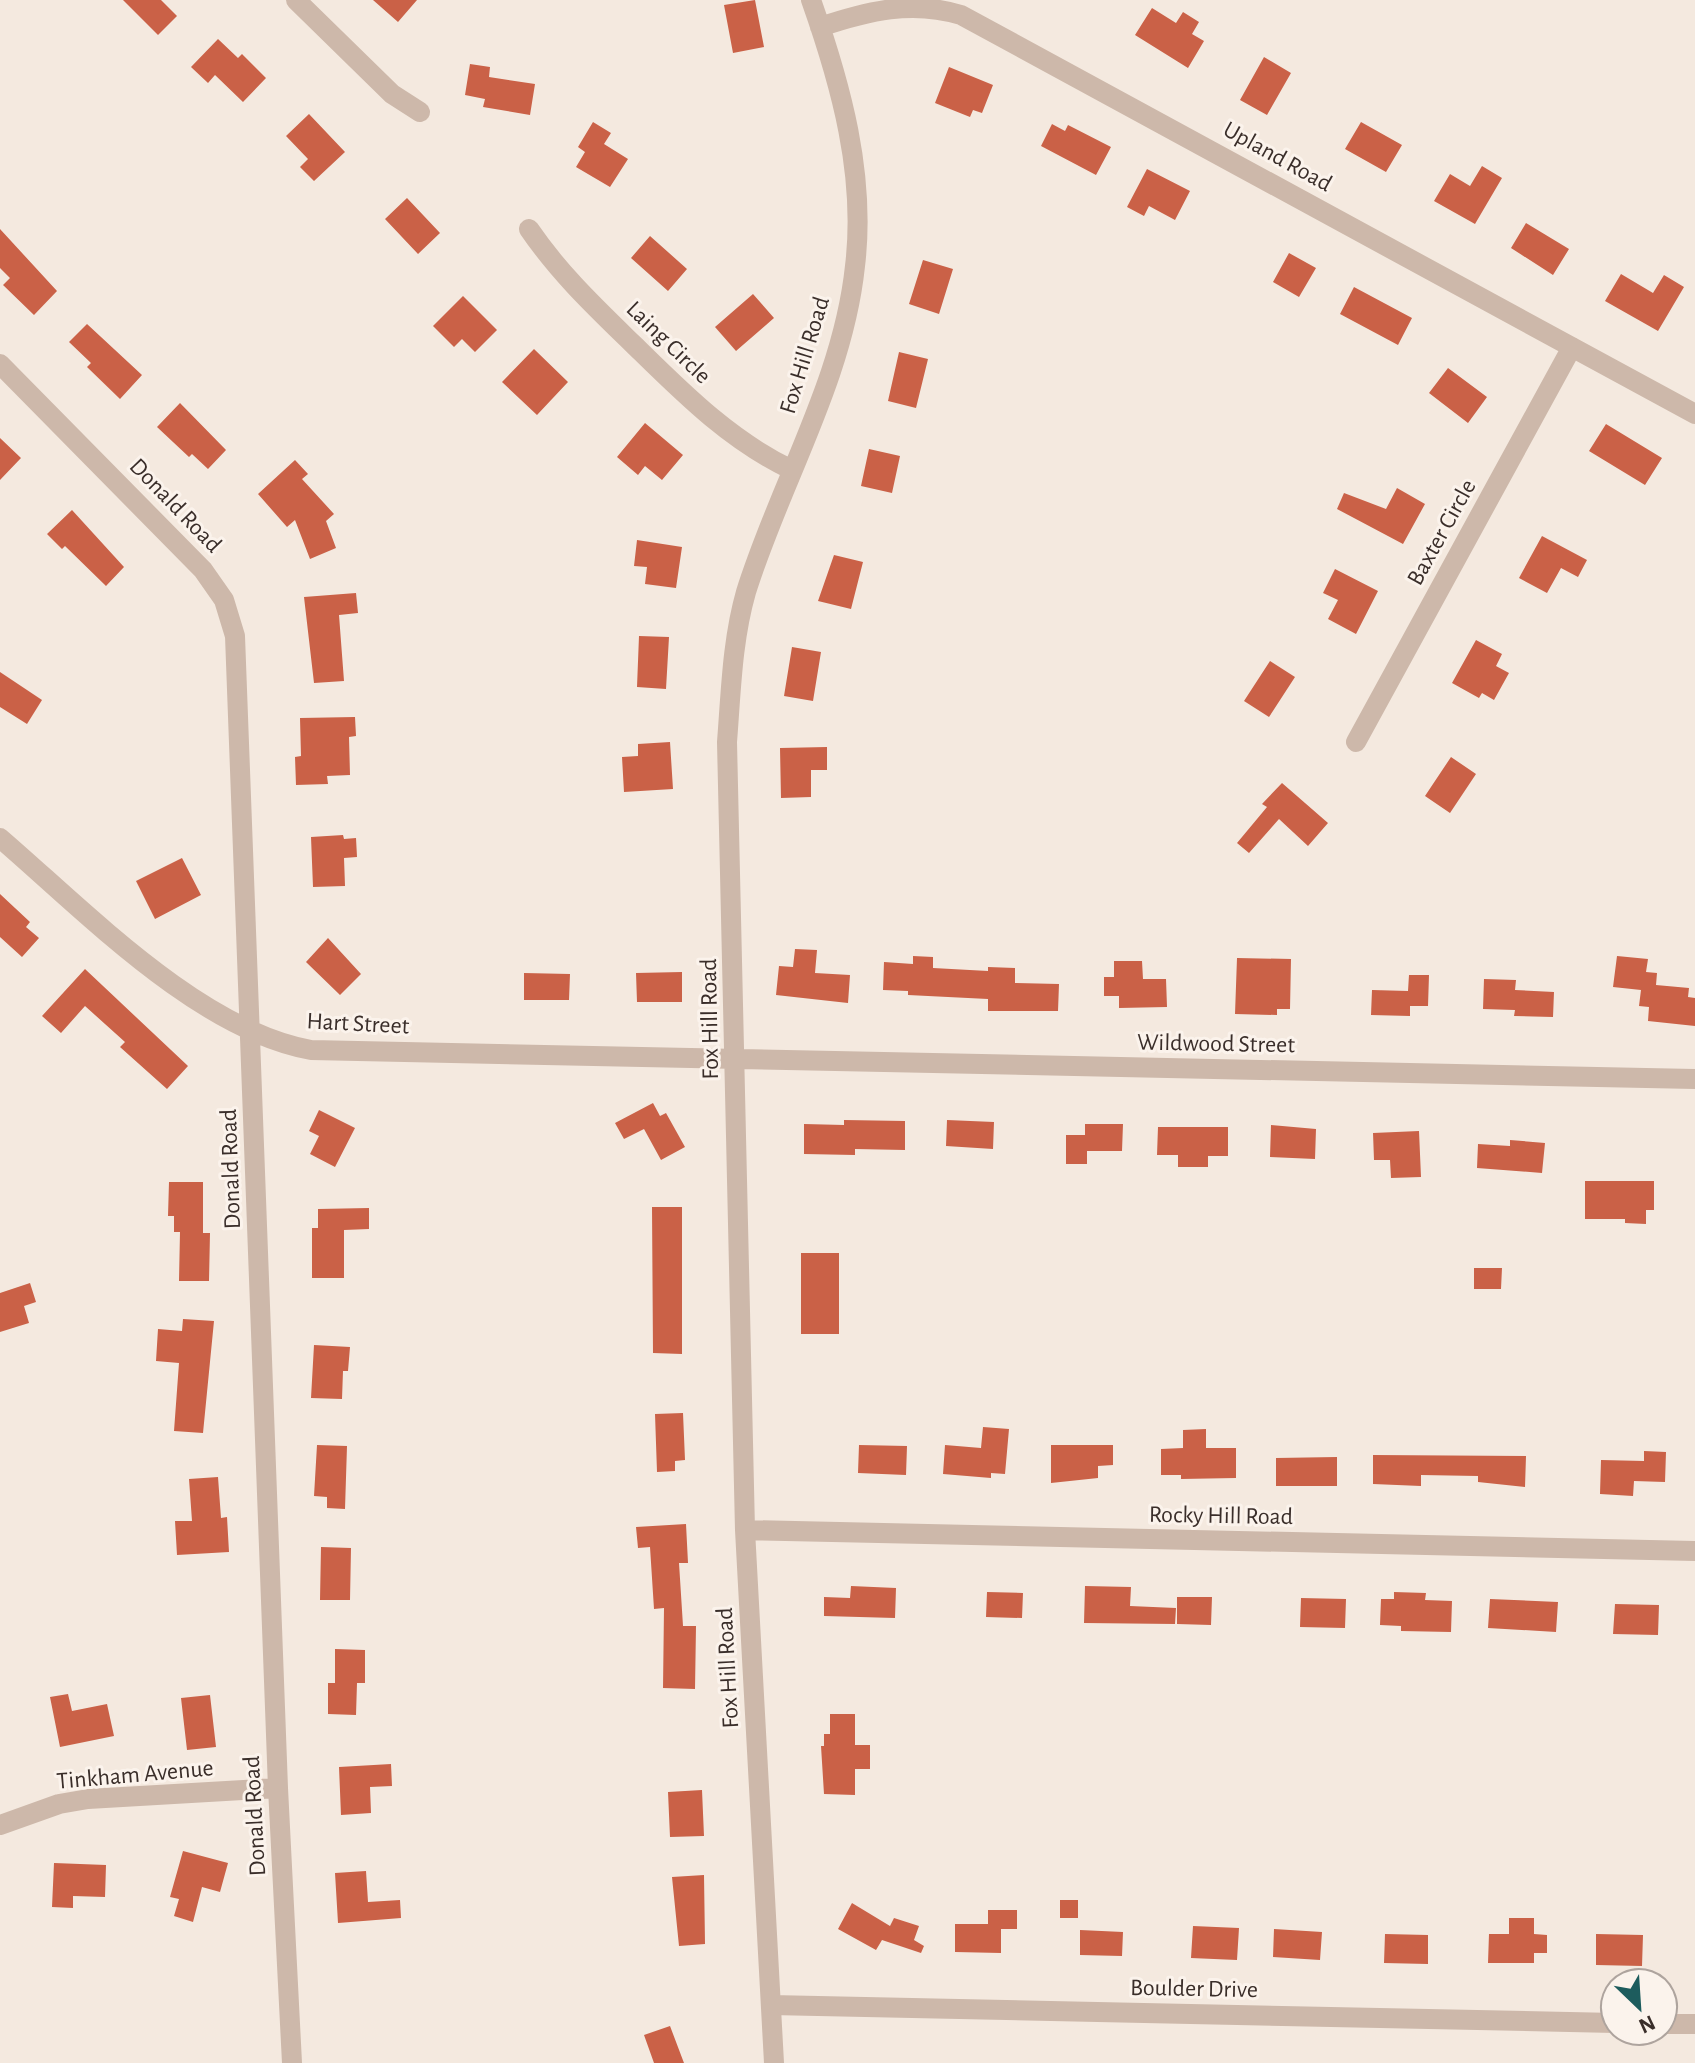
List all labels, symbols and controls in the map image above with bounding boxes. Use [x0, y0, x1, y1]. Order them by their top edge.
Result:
street label: Upland Road [1219, 117, 1336, 196]
street label: Fox Hill Road [776, 294, 834, 417]
street label: Laing Circle [621, 297, 715, 389]
street label: Donald Road [125, 454, 226, 557]
street label: Baxter Circle [1403, 476, 1481, 589]
street label: Fox Hill Road [697, 958, 723, 1080]
street label: Hart Street [306, 1009, 410, 1039]
street label: Wildwood Street [1137, 1031, 1295, 1057]
street label: Donald Road [217, 1108, 245, 1230]
street label: Rocky Hill Road [1149, 1503, 1293, 1529]
street label: Fox Hill Road [713, 1607, 743, 1729]
street label: Donald Road [240, 1755, 270, 1877]
street label: Tinkham Avenue [56, 1756, 215, 1794]
north arrow [1599, 1967, 1679, 2047]
street label: Boulder Drive [1130, 1976, 1258, 2002]
text: N [1635, 2011, 1659, 2037]

